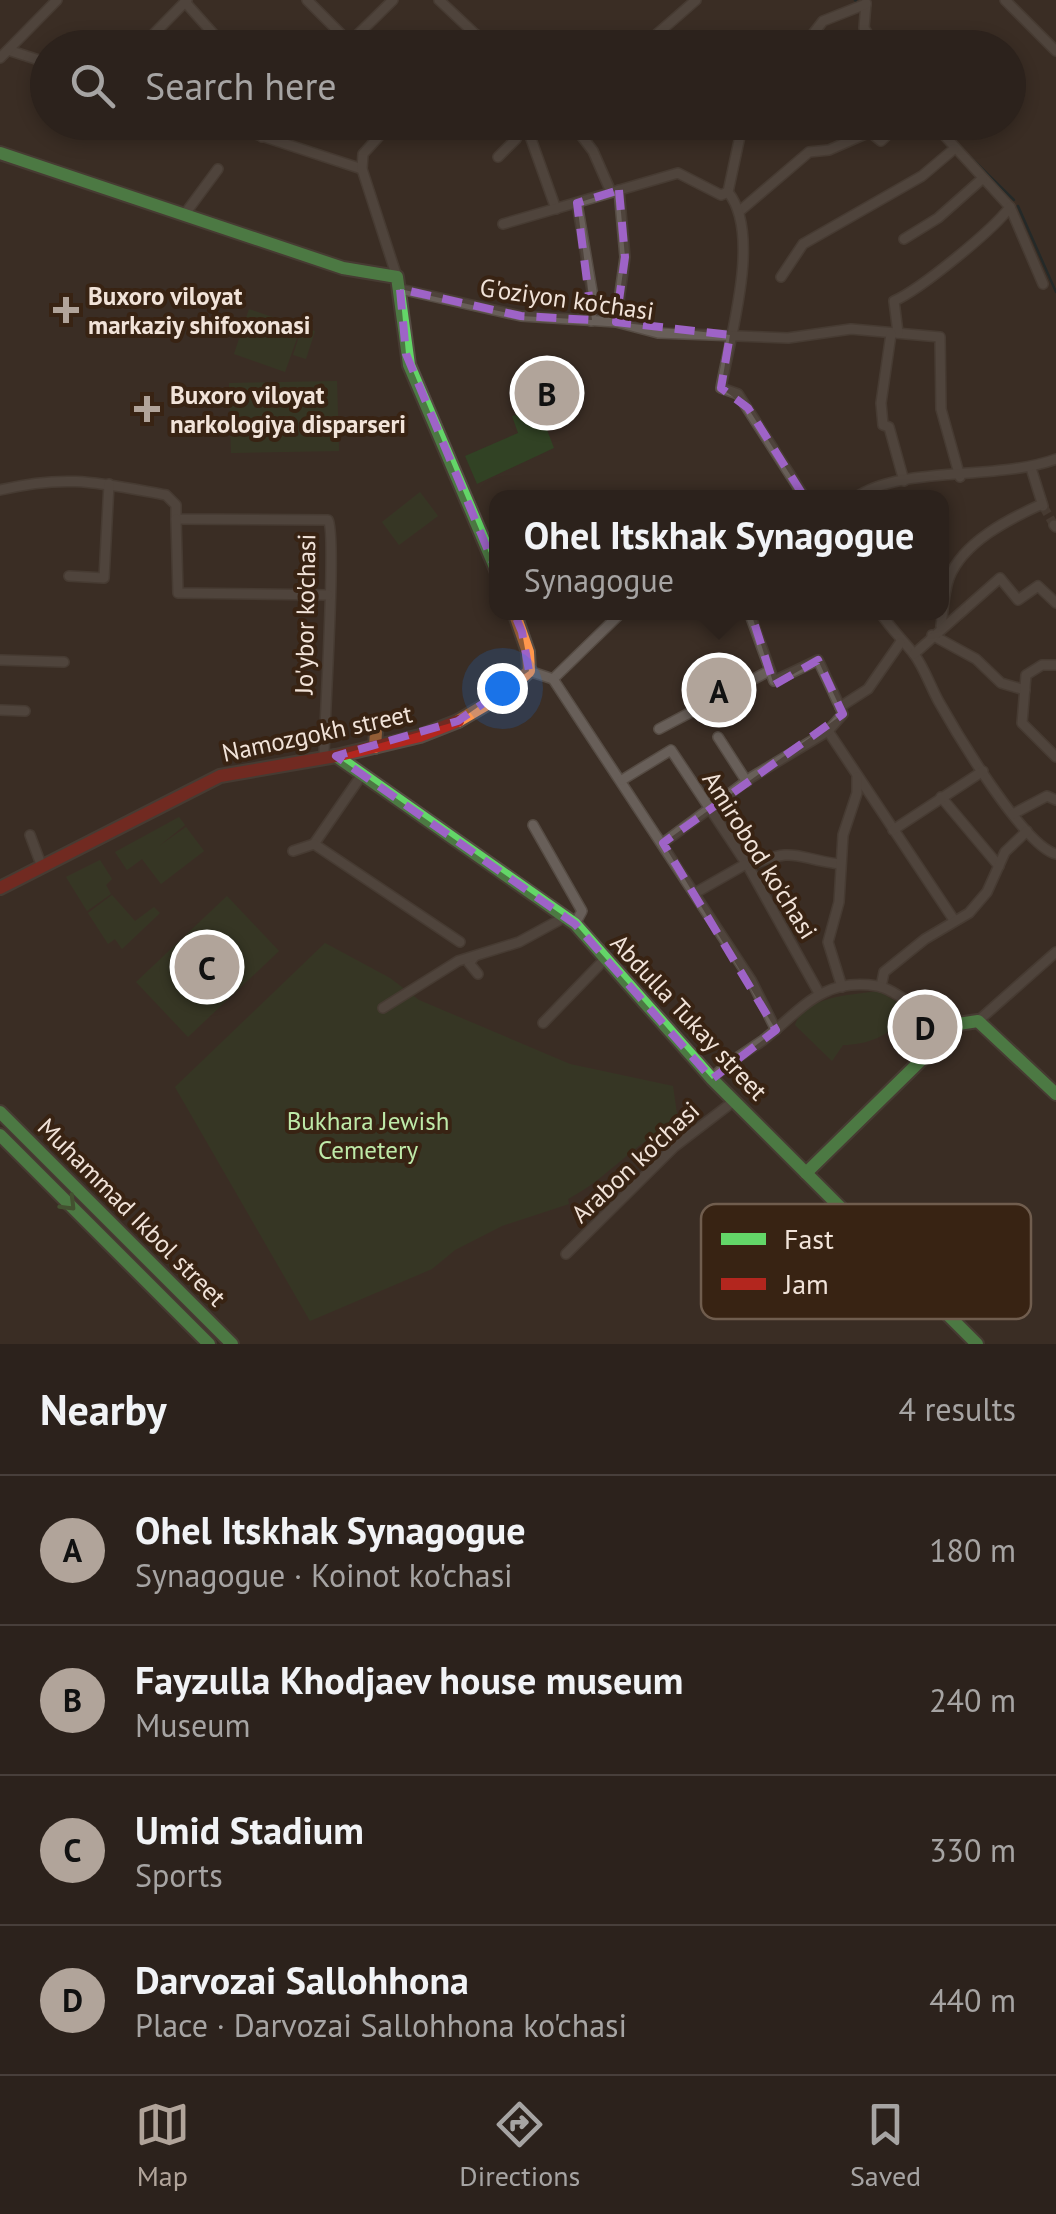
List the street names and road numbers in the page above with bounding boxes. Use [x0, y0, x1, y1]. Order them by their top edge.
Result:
street label: G'oziyon ko'chasi [478, 271, 656, 327]
street label: Jo'ybor ko'chasi [288, 533, 322, 696]
street label: Namozgokh street [219, 697, 415, 769]
street label: Amirobod ko'chasi [696, 765, 824, 945]
street label: Abdulla Tukay street [604, 927, 775, 1107]
street label: Arabon ko'chasi [564, 1094, 706, 1230]
street label: Muhammad Ikbol street [31, 1111, 233, 1313]

